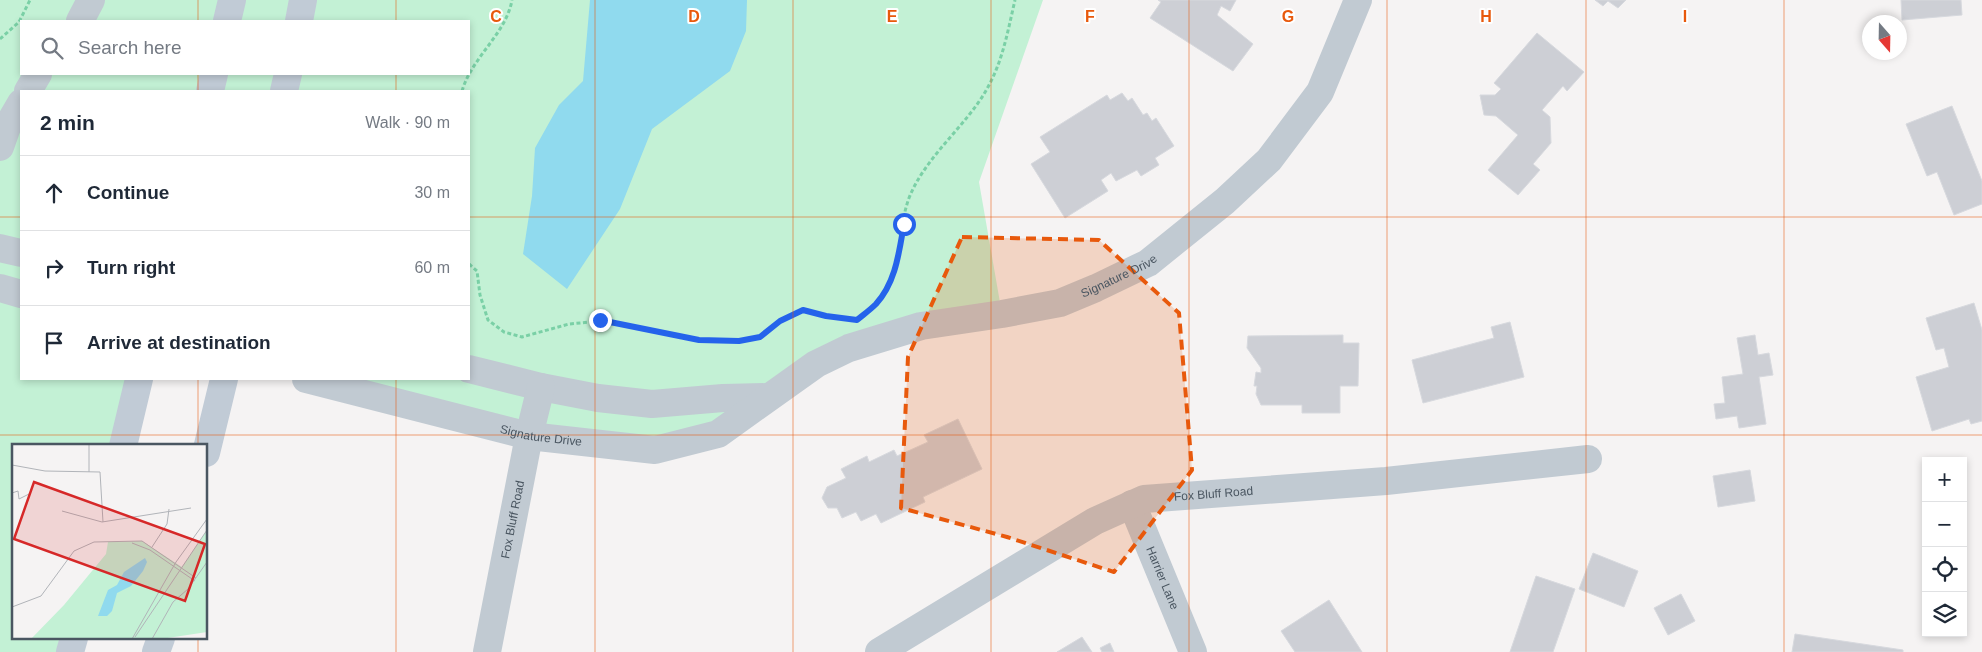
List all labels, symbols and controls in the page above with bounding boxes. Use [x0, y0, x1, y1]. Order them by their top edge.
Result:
text: C [490, 8, 502, 25]
text: D [688, 8, 700, 25]
text: E [887, 8, 898, 25]
text: F [1085, 8, 1095, 25]
text: G [1282, 8, 1294, 25]
text: H [1480, 8, 1492, 25]
text: I [1683, 8, 1687, 25]
north arrow [1862, 15, 1907, 60]
search box [20, 20, 470, 75]
icon: search [38, 34, 66, 62]
text: Search here [78, 37, 182, 58]
text: 2 min [40, 111, 95, 134]
text: Walk · 90 m [365, 114, 450, 131]
icon: ahead [40, 179, 68, 207]
text: Continue [87, 182, 169, 203]
text: 30 m [414, 184, 450, 201]
route start [893, 213, 916, 236]
street label: Signature Drive [1079, 251, 1160, 300]
icon: right [40, 254, 68, 282]
text: Turn right [87, 257, 175, 278]
text: 60 m [414, 259, 450, 276]
route end [589, 309, 612, 332]
icon: arrive [40, 329, 68, 357]
text: Arrive at destination [87, 332, 271, 353]
street label: Signature Drive [499, 422, 583, 449]
inset map [12, 444, 208, 640]
map controls [1922, 457, 1967, 637]
button: + [1922, 457, 1967, 502]
street label: Fox Bluff Road [498, 479, 527, 560]
street label: Fox Bluff Road [1173, 484, 1254, 504]
button: − [1922, 502, 1967, 547]
street label: Harrier Lane [1143, 544, 1182, 612]
button: locate [1922, 547, 1967, 592]
button: layers [1922, 592, 1967, 637]

